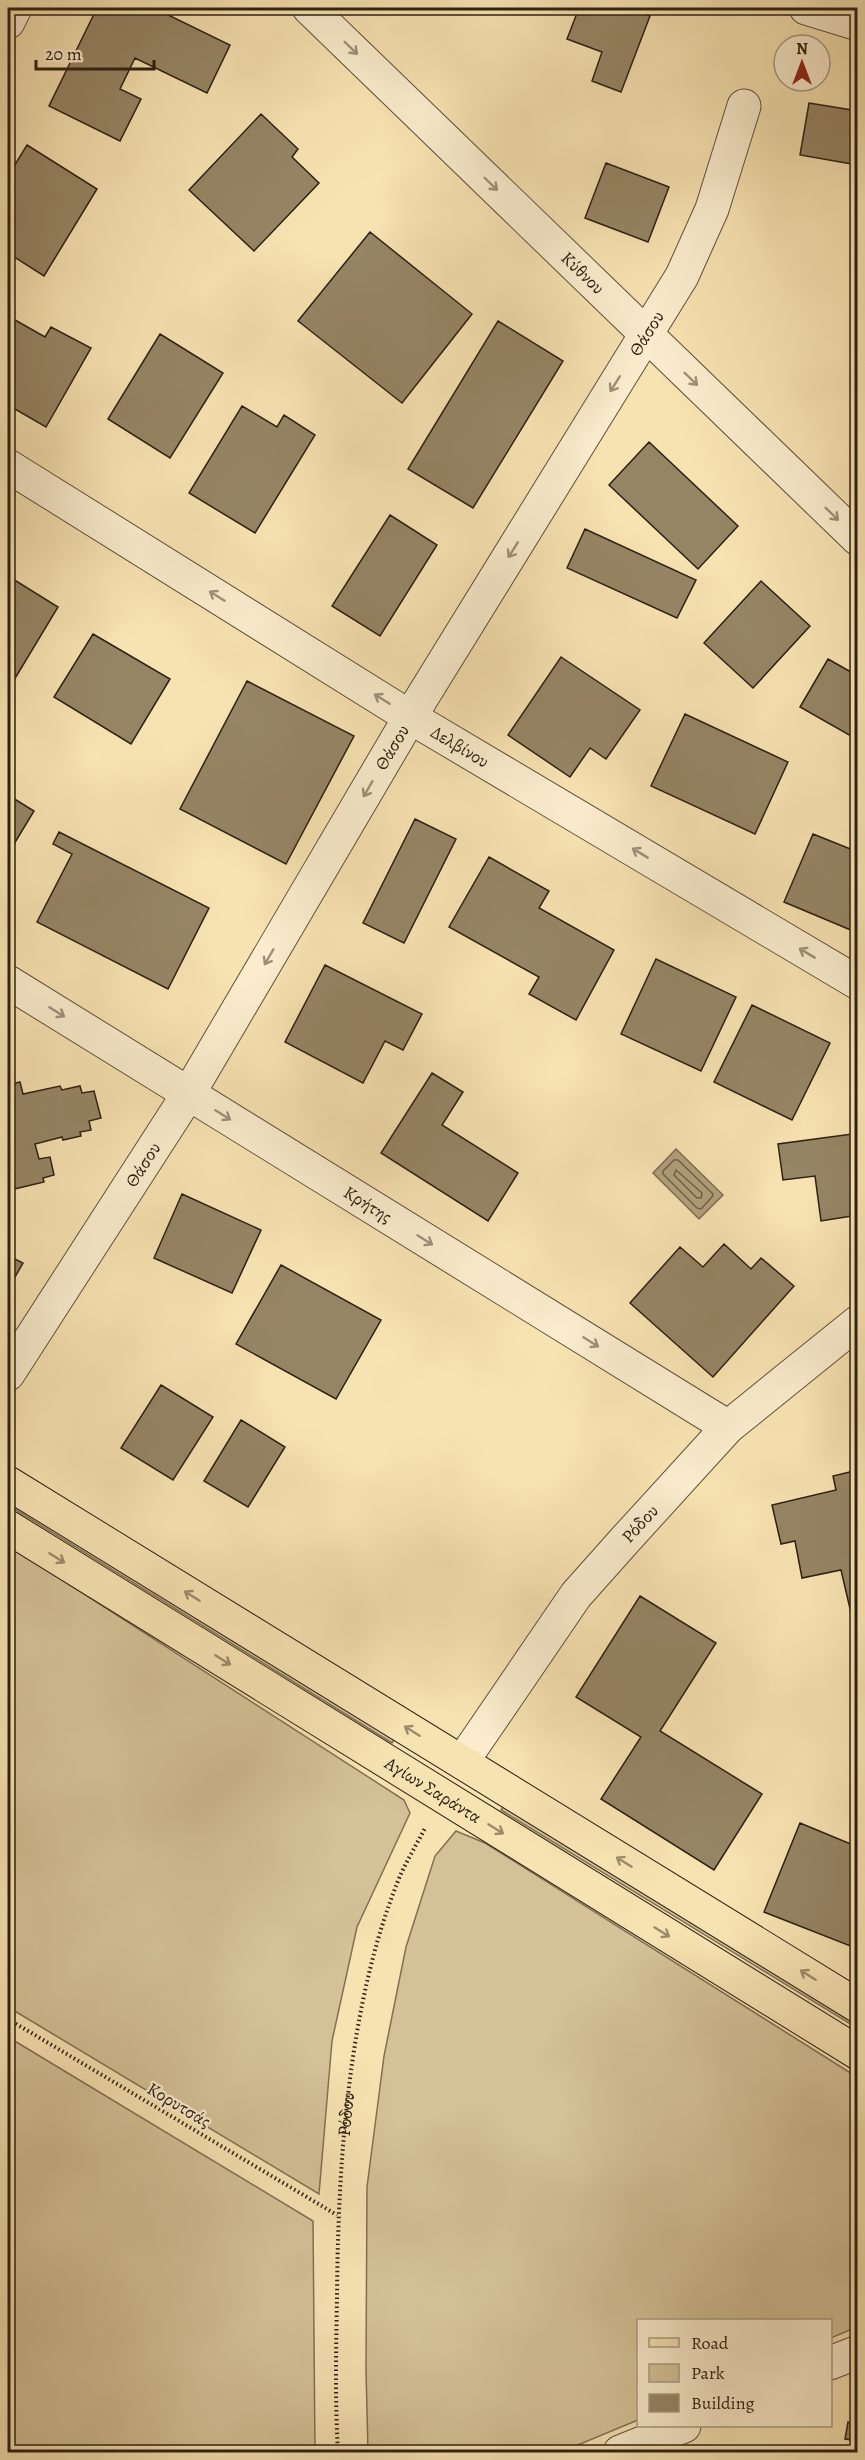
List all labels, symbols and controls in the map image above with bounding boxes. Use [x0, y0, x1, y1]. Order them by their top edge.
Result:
scale bar [36, 33, 154, 71]
north arrow [772, 33, 832, 93]
text: N [796, 38, 808, 60]
one-way arrow [344, 41, 359, 56]
text: 20 m [45, 42, 82, 66]
one-way arrow [484, 177, 499, 192]
street label: Κύθνου [556, 246, 610, 300]
street label: Θάσου [624, 306, 670, 361]
one-way arrow [684, 371, 699, 386]
one-way arrow [608, 375, 620, 392]
one-way arrow [824, 507, 839, 521]
one-way arrow [506, 541, 518, 558]
one-way arrow [209, 590, 226, 602]
one-way arrow [374, 693, 391, 705]
street label: Θάσου [369, 720, 415, 775]
street label: Δελβίνου [426, 720, 494, 773]
one-way arrow [361, 780, 373, 797]
one-way arrow [632, 847, 649, 859]
one-way arrow [799, 947, 816, 959]
one-way arrow [263, 948, 275, 965]
one-way arrow [48, 1007, 65, 1019]
one-way arrow [214, 1109, 231, 1121]
street label: Θάσου [120, 1138, 166, 1192]
street label: Κρήτης [339, 1180, 397, 1229]
one-way arrow [416, 1234, 433, 1246]
one-way arrow [582, 1337, 599, 1349]
street label: Ρόδου [616, 1499, 664, 1548]
one-way arrow [48, 1552, 65, 1564]
one-way arrow [184, 1590, 201, 1602]
one-way arrow [214, 1654, 231, 1666]
one-way arrow [404, 1724, 421, 1736]
street label: Αγίων Σαράντα [379, 1751, 486, 1829]
one-way arrow [487, 1823, 504, 1835]
one-way arrow [616, 1855, 633, 1867]
one-way arrow [653, 1926, 670, 1938]
one-way arrow [800, 1969, 817, 1981]
street label: Κορυτσάς [143, 2077, 215, 2133]
street label: Ρόδου [332, 2091, 360, 2137]
legend [637, 2319, 832, 2427]
text: Road [691, 2331, 729, 2355]
text: Park [691, 2361, 725, 2385]
text: Building [691, 2391, 755, 2415]

